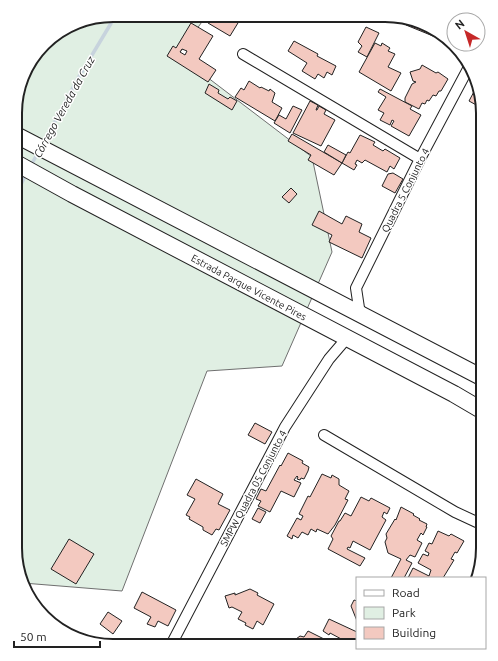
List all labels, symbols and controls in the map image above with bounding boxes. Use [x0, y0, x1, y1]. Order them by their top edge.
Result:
north arrow [446, 12, 486, 52]
text: N [453, 17, 467, 31]
water label: Córrego Vereda da Cruz [31, 53, 97, 160]
street label: Quadra 5 Conjunto 4 [379, 146, 432, 234]
street label: Estrada Parque Vicente Pires [189, 252, 308, 323]
street label: SMPW Quadra 05 Conjunto 4 [218, 428, 289, 548]
legend [356, 577, 486, 649]
text: Road [392, 586, 420, 599]
text: Park [392, 606, 416, 619]
scale bar [14, 623, 100, 649]
text: Building [392, 626, 436, 639]
text: 50 m [20, 630, 47, 643]

